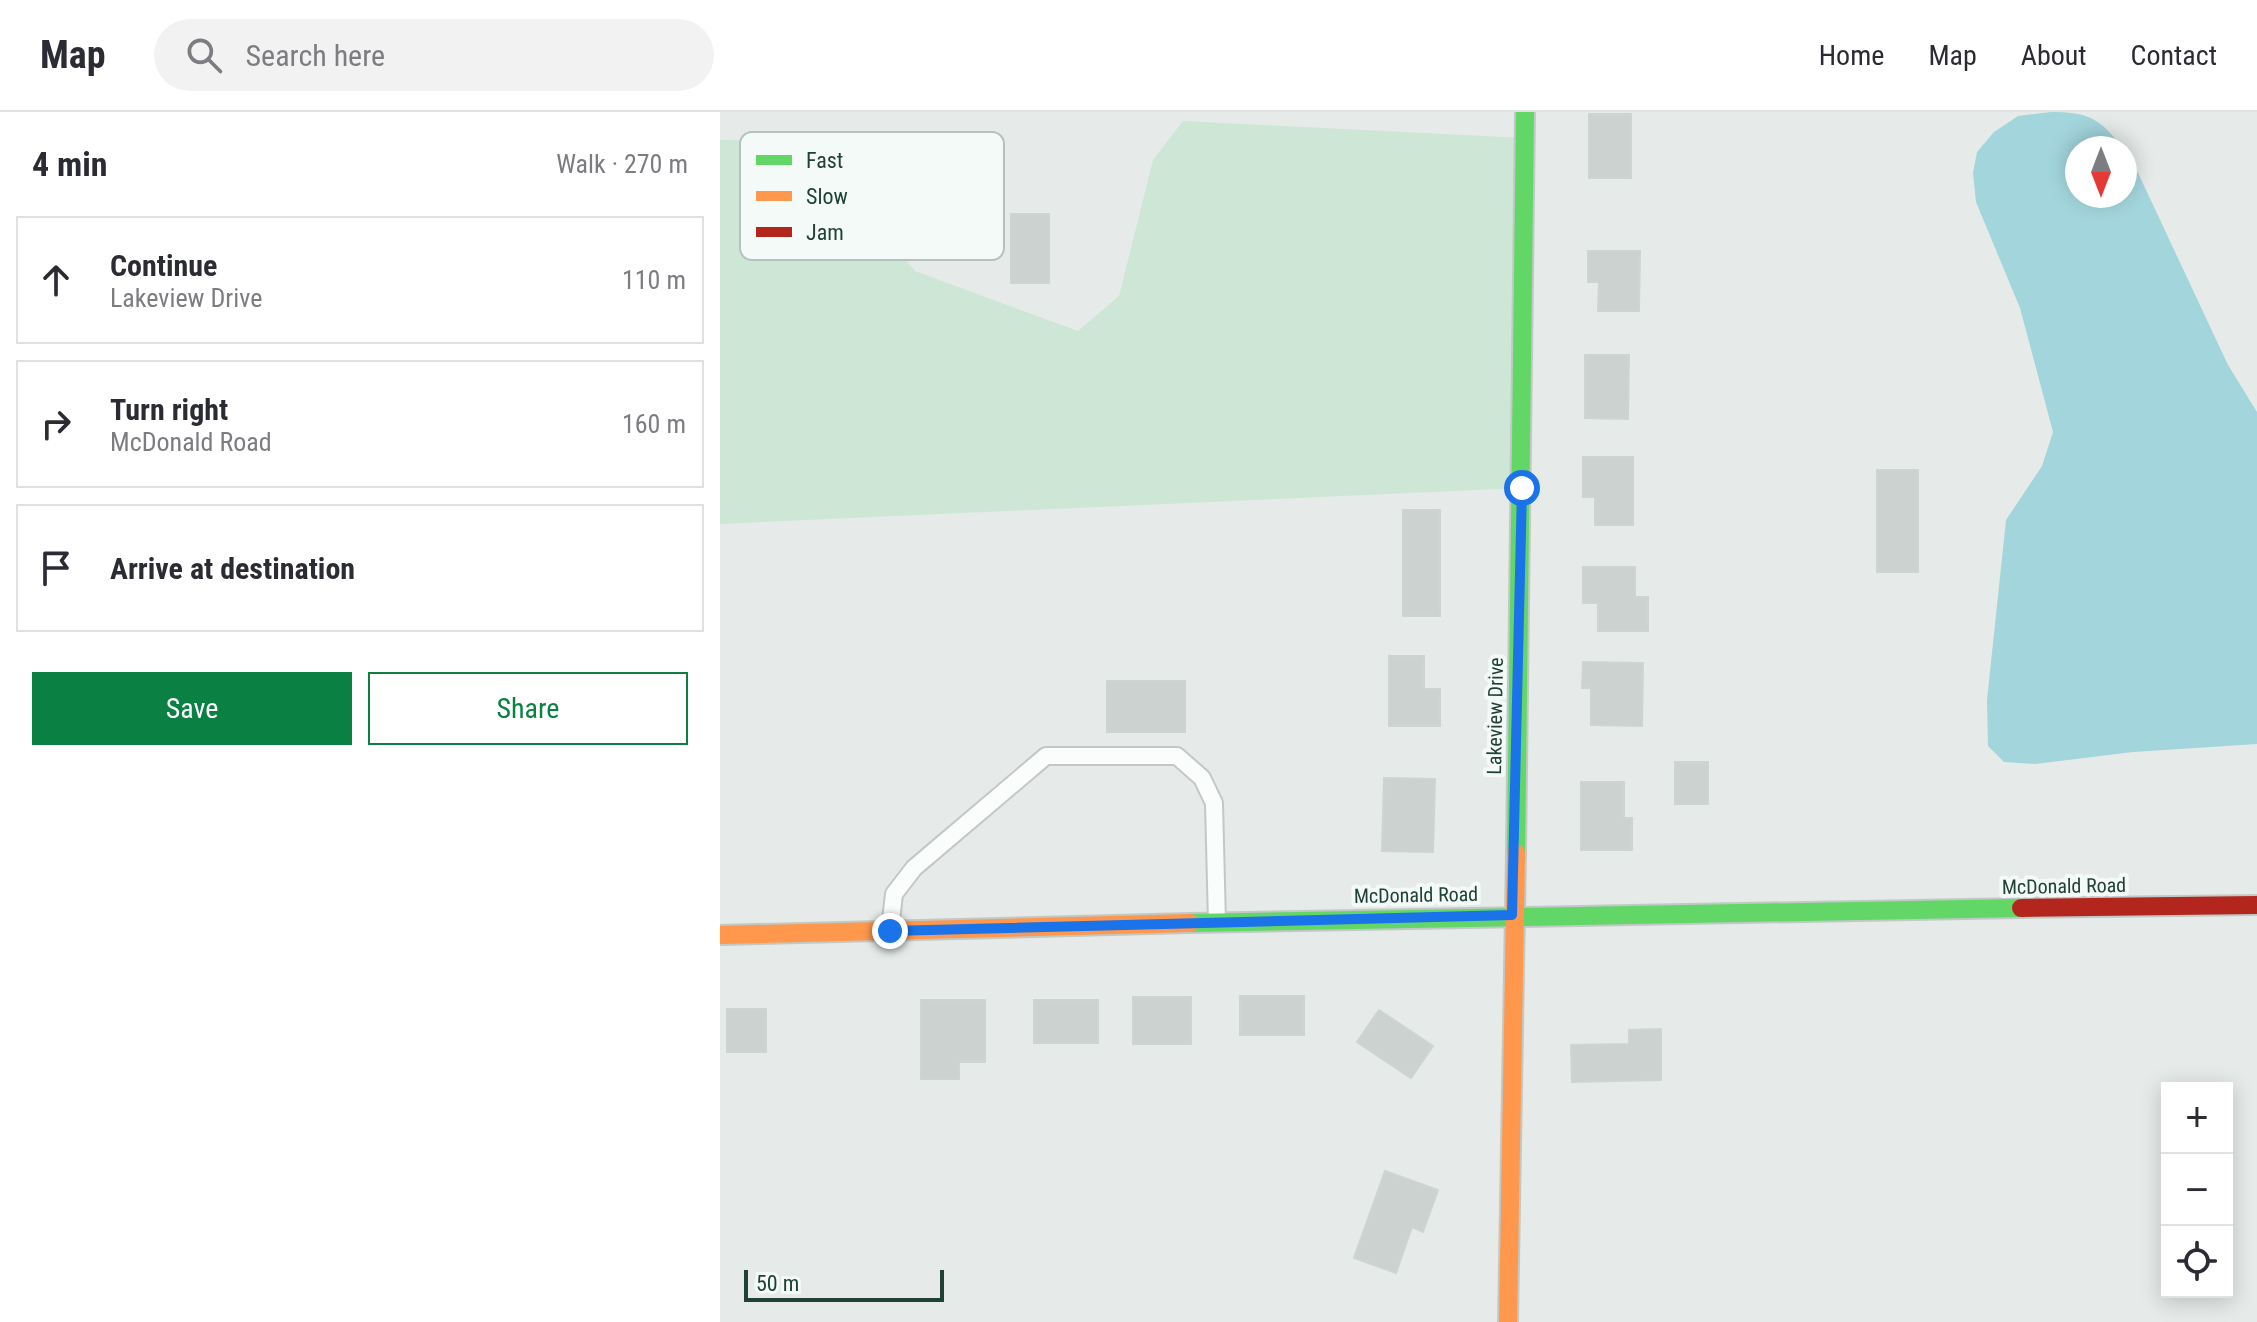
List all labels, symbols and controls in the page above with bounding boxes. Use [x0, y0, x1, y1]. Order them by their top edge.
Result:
search box [154, 19, 714, 91]
text: Map [40, 33, 106, 77]
icon: search [182, 33, 226, 77]
text: Search here [246, 38, 385, 73]
text: Home [1819, 39, 1884, 72]
text: Map [1928, 39, 1977, 72]
text: About [2021, 39, 2087, 72]
text: Contact [2131, 39, 2217, 72]
legend [740, 132, 1004, 260]
north arrow [2065, 136, 2137, 208]
text: 4 min [32, 144, 108, 184]
text: Fast [806, 148, 843, 173]
text: Walk · 270 m [556, 149, 688, 179]
text: Slow [806, 184, 848, 209]
text: Jam [806, 220, 844, 245]
text: Continue [110, 248, 217, 283]
icon: ahead [34, 258, 78, 302]
text: 110 m [622, 265, 686, 295]
text: Lakeview Drive [110, 283, 262, 313]
text: Turn right [110, 392, 228, 427]
icon: right [34, 402, 78, 446]
text: 160 m [622, 409, 686, 439]
text: McDonald Road [110, 427, 272, 457]
route start [1504, 470, 1540, 506]
icon: arrive [34, 546, 78, 590]
text: Arrive at destination [110, 551, 355, 586]
street label: Lakeview Drive [1482, 657, 1508, 775]
button: Save [32, 672, 352, 745]
button: Share [368, 672, 688, 745]
street label: McDonald Road [2002, 873, 2126, 899]
street label: McDonald Road [1354, 882, 1478, 908]
route end [872, 913, 908, 949]
map controls [2161, 1082, 2233, 1298]
button: + [2161, 1082, 2233, 1154]
button: − [2161, 1154, 2233, 1226]
button: locate [2161, 1226, 2233, 1298]
scale bar [744, 1266, 944, 1302]
text: 50 m [756, 1271, 799, 1296]

